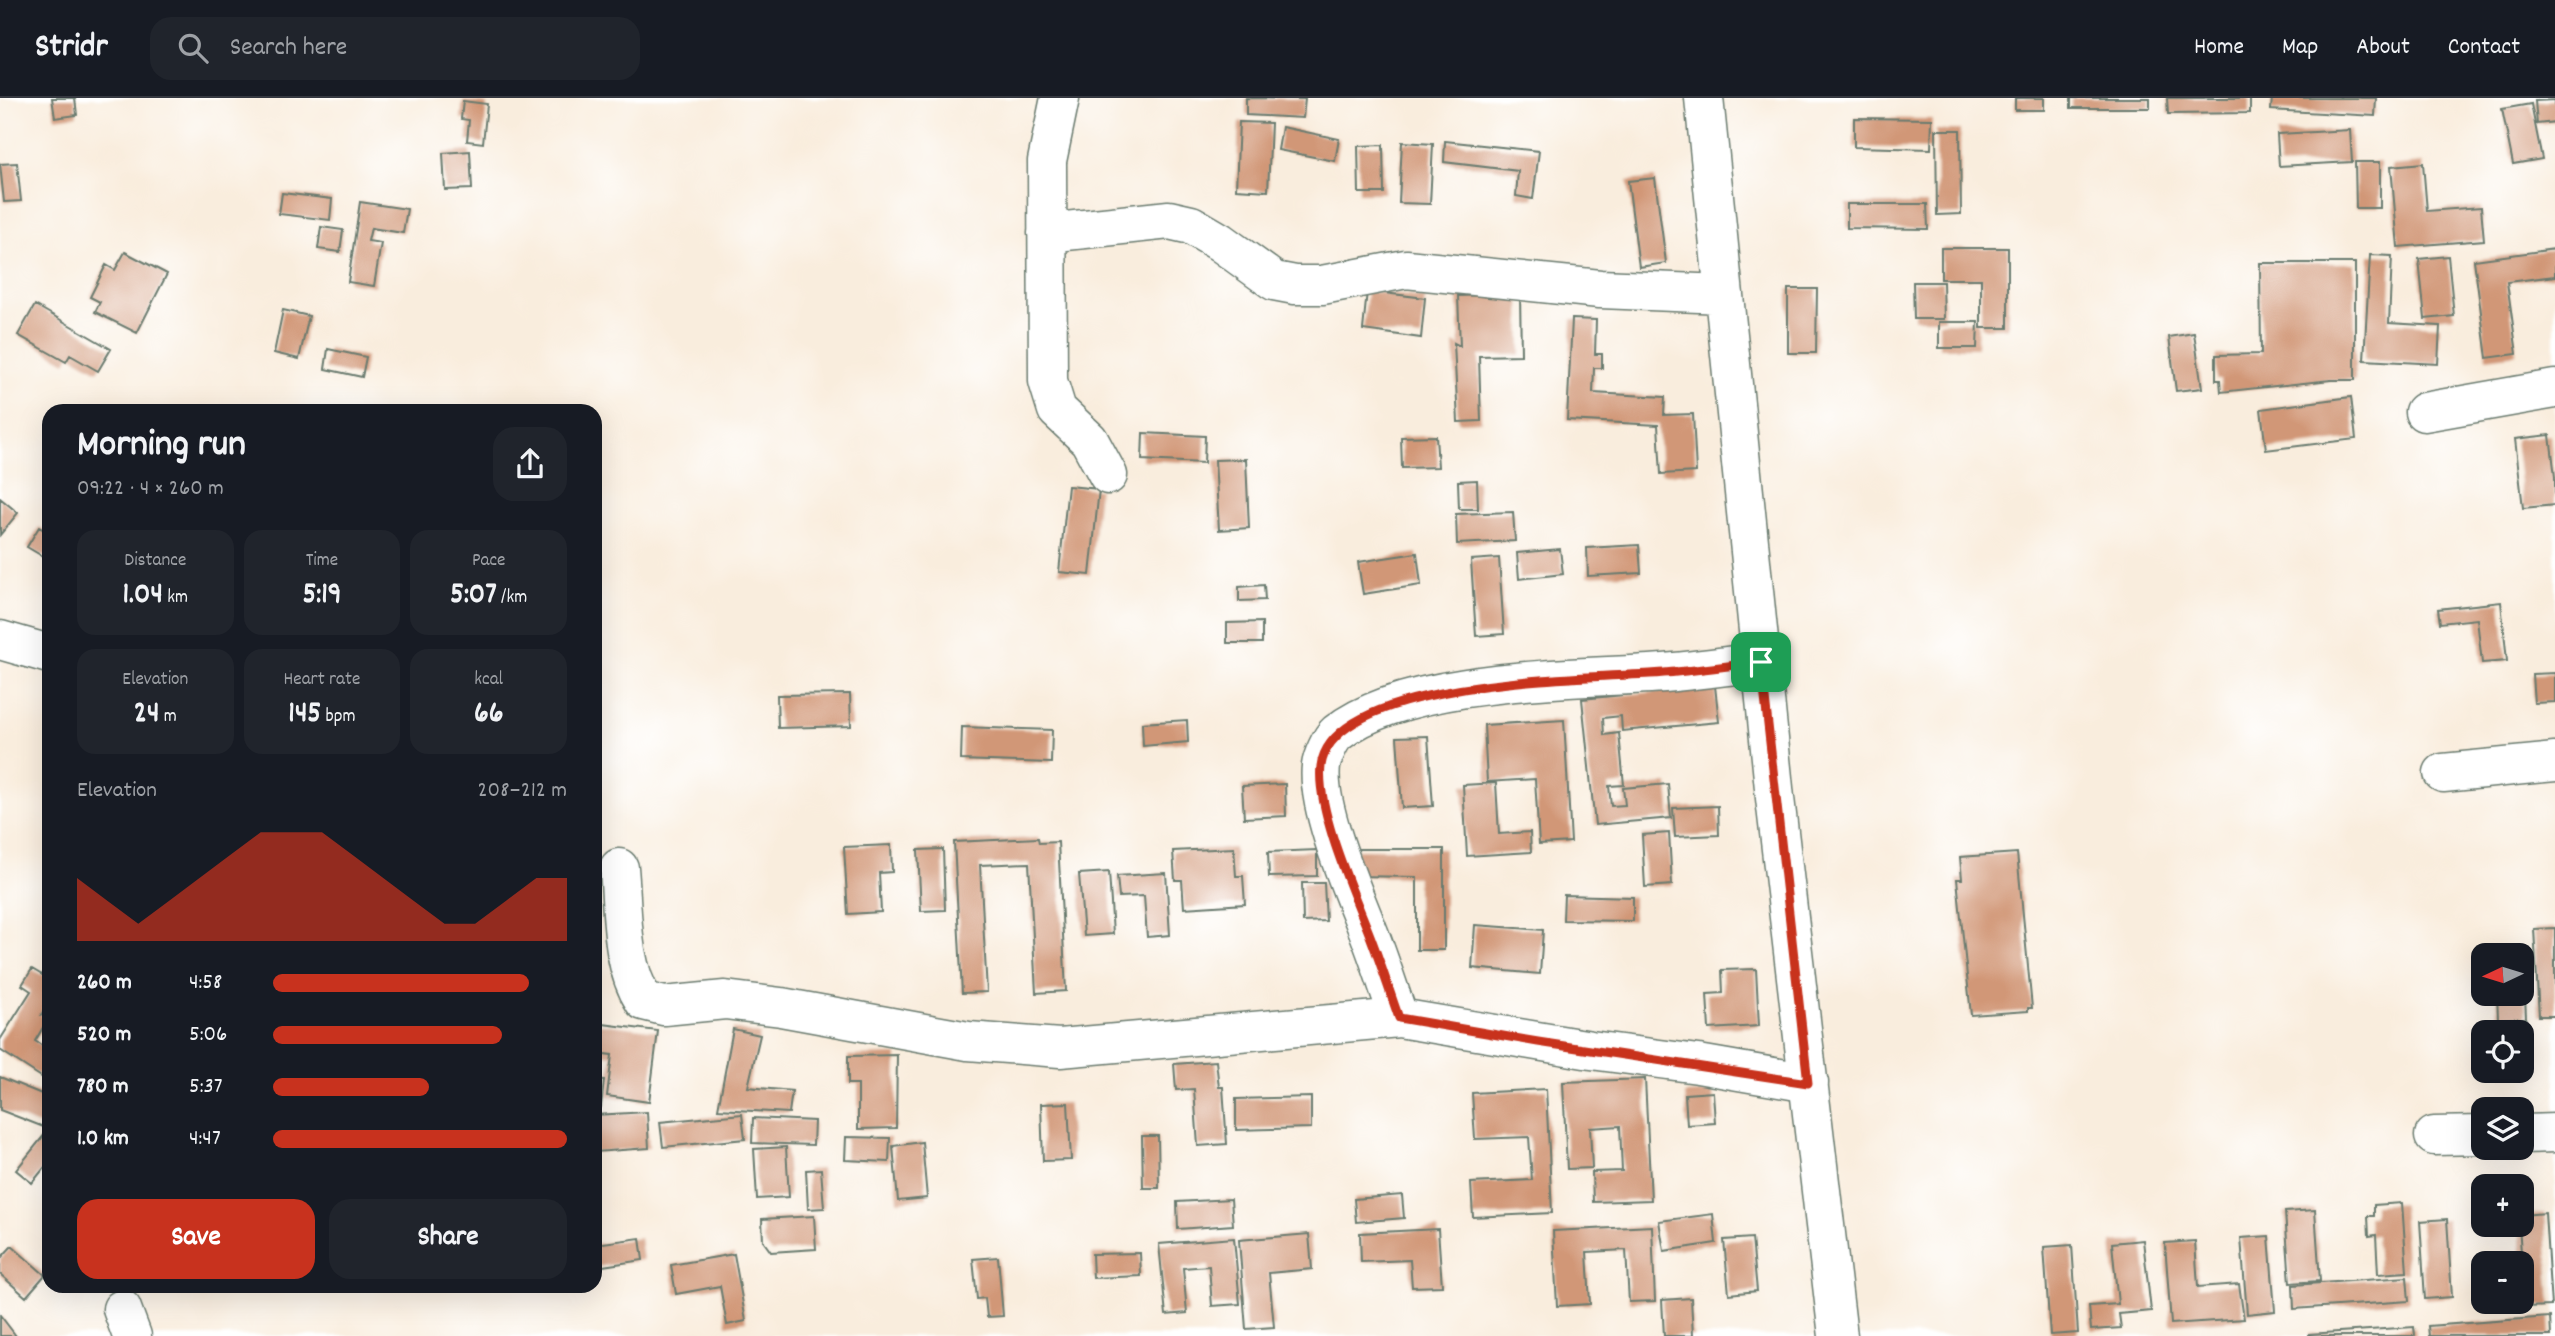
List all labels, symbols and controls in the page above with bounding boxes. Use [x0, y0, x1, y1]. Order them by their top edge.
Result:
search box [150, 17, 640, 80]
text: Stridr [35, 25, 108, 72]
icon: search [174, 29, 212, 67]
text: Search here [230, 30, 347, 67]
text: Home [2194, 31, 2244, 65]
text: Map [2282, 31, 2318, 65]
text: About [2356, 31, 2410, 65]
text: Contact [2448, 31, 2520, 65]
text: Morning run [77, 419, 246, 474]
button: share [493, 427, 567, 501]
text: 09:22 · 4 × 260 m [77, 473, 224, 506]
text: Distance [124, 548, 186, 575]
text: Time [306, 548, 338, 575]
text: Pace [472, 548, 505, 575]
text: 1.04 [123, 575, 163, 618]
text: 5:19 [302, 575, 342, 618]
text: 5:07 [450, 575, 497, 618]
text: km [163, 585, 188, 612]
text: /km [497, 585, 527, 612]
pin [1731, 632, 1791, 692]
icon: arrive [1742, 643, 1780, 681]
text: Elevation [122, 667, 188, 694]
text: Heart rate [284, 667, 360, 694]
text: kcal [474, 667, 503, 694]
text: 24 [134, 694, 159, 737]
text: 145 [288, 694, 321, 737]
text: 66 [474, 694, 503, 737]
text: m [159, 704, 177, 731]
text: bpm [321, 704, 356, 731]
text: Elevation [77, 775, 157, 808]
text: 208–212 m [478, 775, 567, 808]
north arrow [2471, 943, 2534, 1006]
map controls [2471, 943, 2534, 1314]
text: 260 m [77, 967, 132, 1000]
text: 4:58 [189, 967, 222, 1000]
text: 520 m [77, 1019, 131, 1052]
text: 5:06 [189, 1019, 227, 1052]
button: locate [2471, 1020, 2534, 1083]
text: 780 m [77, 1071, 129, 1104]
text: 5:37 [189, 1071, 223, 1104]
button: layers [2471, 1097, 2534, 1160]
text: 1.0 km [77, 1123, 129, 1156]
text: 4:47 [189, 1123, 221, 1156]
button: + [2471, 1174, 2534, 1237]
button: Save [77, 1199, 315, 1279]
button: Share [329, 1199, 567, 1279]
button: − [2471, 1251, 2534, 1314]

